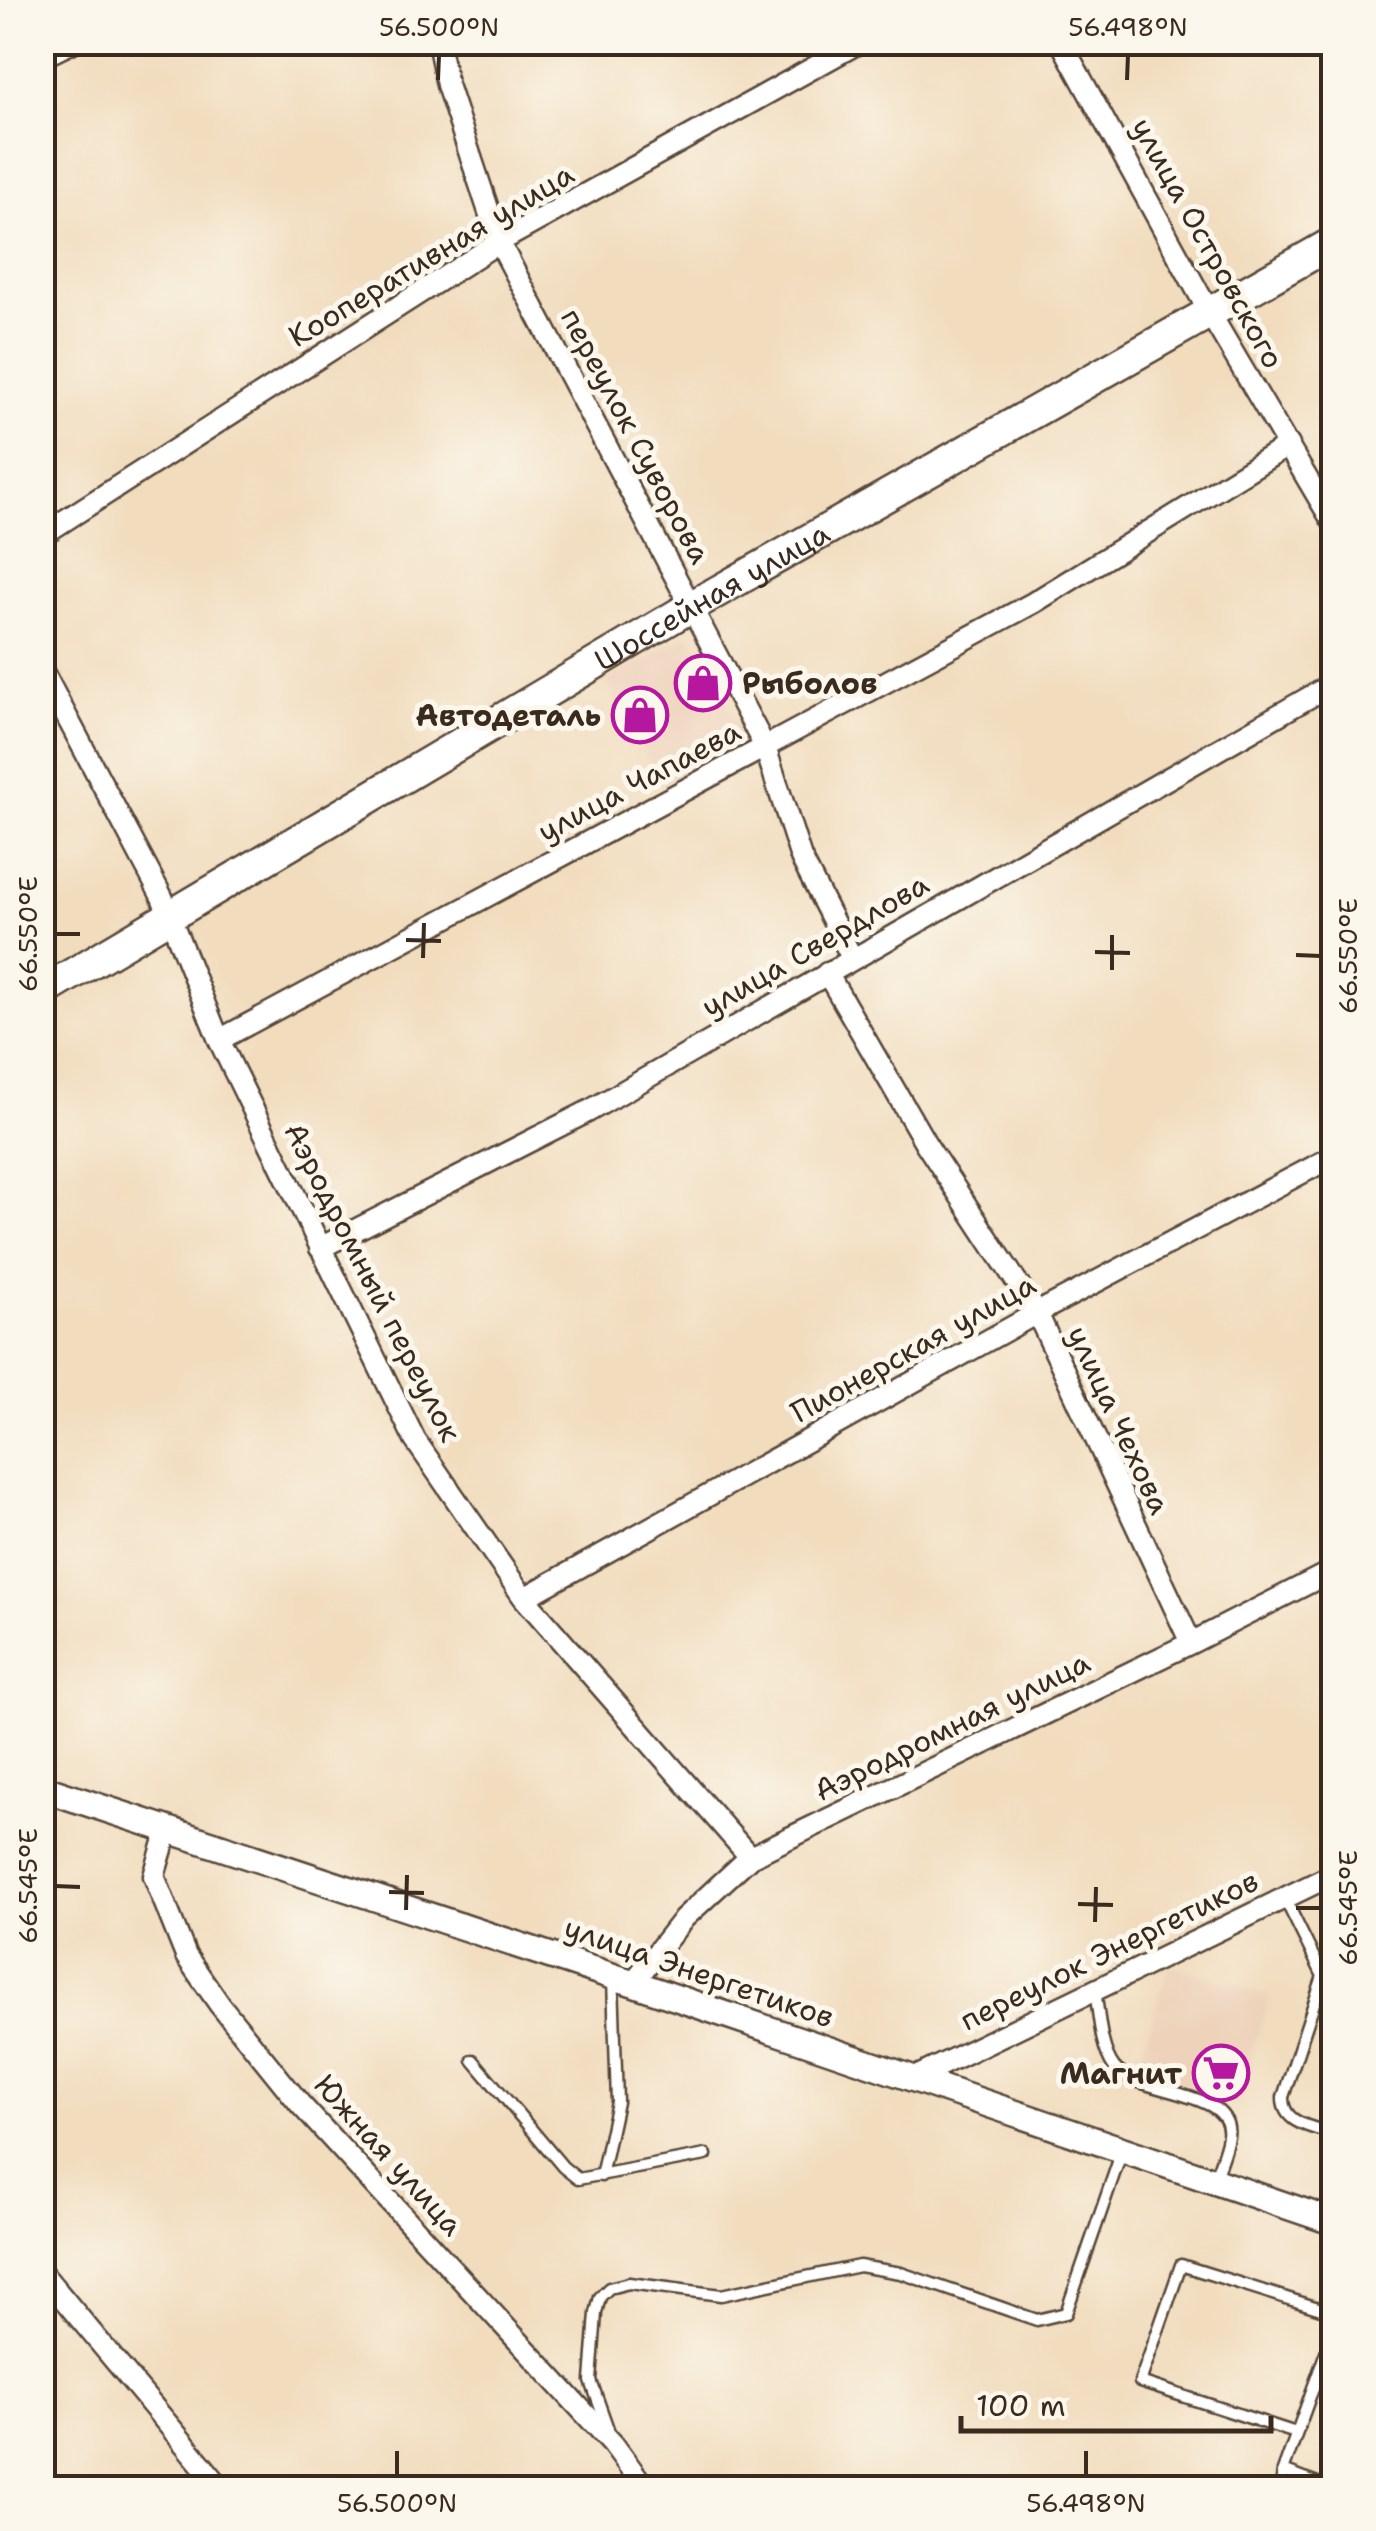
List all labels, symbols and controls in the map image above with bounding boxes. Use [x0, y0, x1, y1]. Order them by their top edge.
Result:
text: 56.500°N [379, 10, 499, 44]
text: 56.498°N [1068, 10, 1188, 44]
street label: улица Островского [1122, 110, 1294, 376]
street label: Кооперативная улица [281, 153, 582, 357]
street label: переулок Суворова [551, 301, 721, 571]
street label: Шоссейная улица [586, 512, 837, 680]
shop icon: Рыболов [673, 653, 733, 713]
place label: Рыболов [742, 663, 877, 704]
shop icon: Автодеталь [610, 685, 670, 745]
place label: Автодеталь [416, 695, 601, 736]
street label: улица Чапаева [530, 710, 748, 852]
street label: улица Свердлова [694, 863, 936, 1027]
text: 66.550°E [11, 876, 45, 992]
text: 66.550°E [1331, 898, 1365, 1014]
street label: Аэродромный переулок [275, 1115, 471, 1449]
street label: Пионерская улица [783, 1263, 1043, 1432]
street label: улица Чехова [1057, 1319, 1181, 1521]
street label: Аэродромная улица [807, 1641, 1097, 1811]
text: 66.545°E [11, 1828, 45, 1944]
text: 66.545°E [1331, 1850, 1365, 1966]
street label: переулок Энергетиков [953, 1860, 1265, 2040]
street label: улица Энергетиков [559, 1907, 839, 2037]
supermarket icon: Магнит [1191, 2043, 1251, 2103]
place label: Магнит [1059, 2053, 1182, 2094]
street label: Южная улица [305, 2065, 473, 2245]
scale bar [961, 2371, 1271, 2433]
text: 100 m [976, 2385, 1066, 2426]
text: 56.500°N [337, 2486, 457, 2520]
text: 56.498°N [1026, 2486, 1146, 2520]

